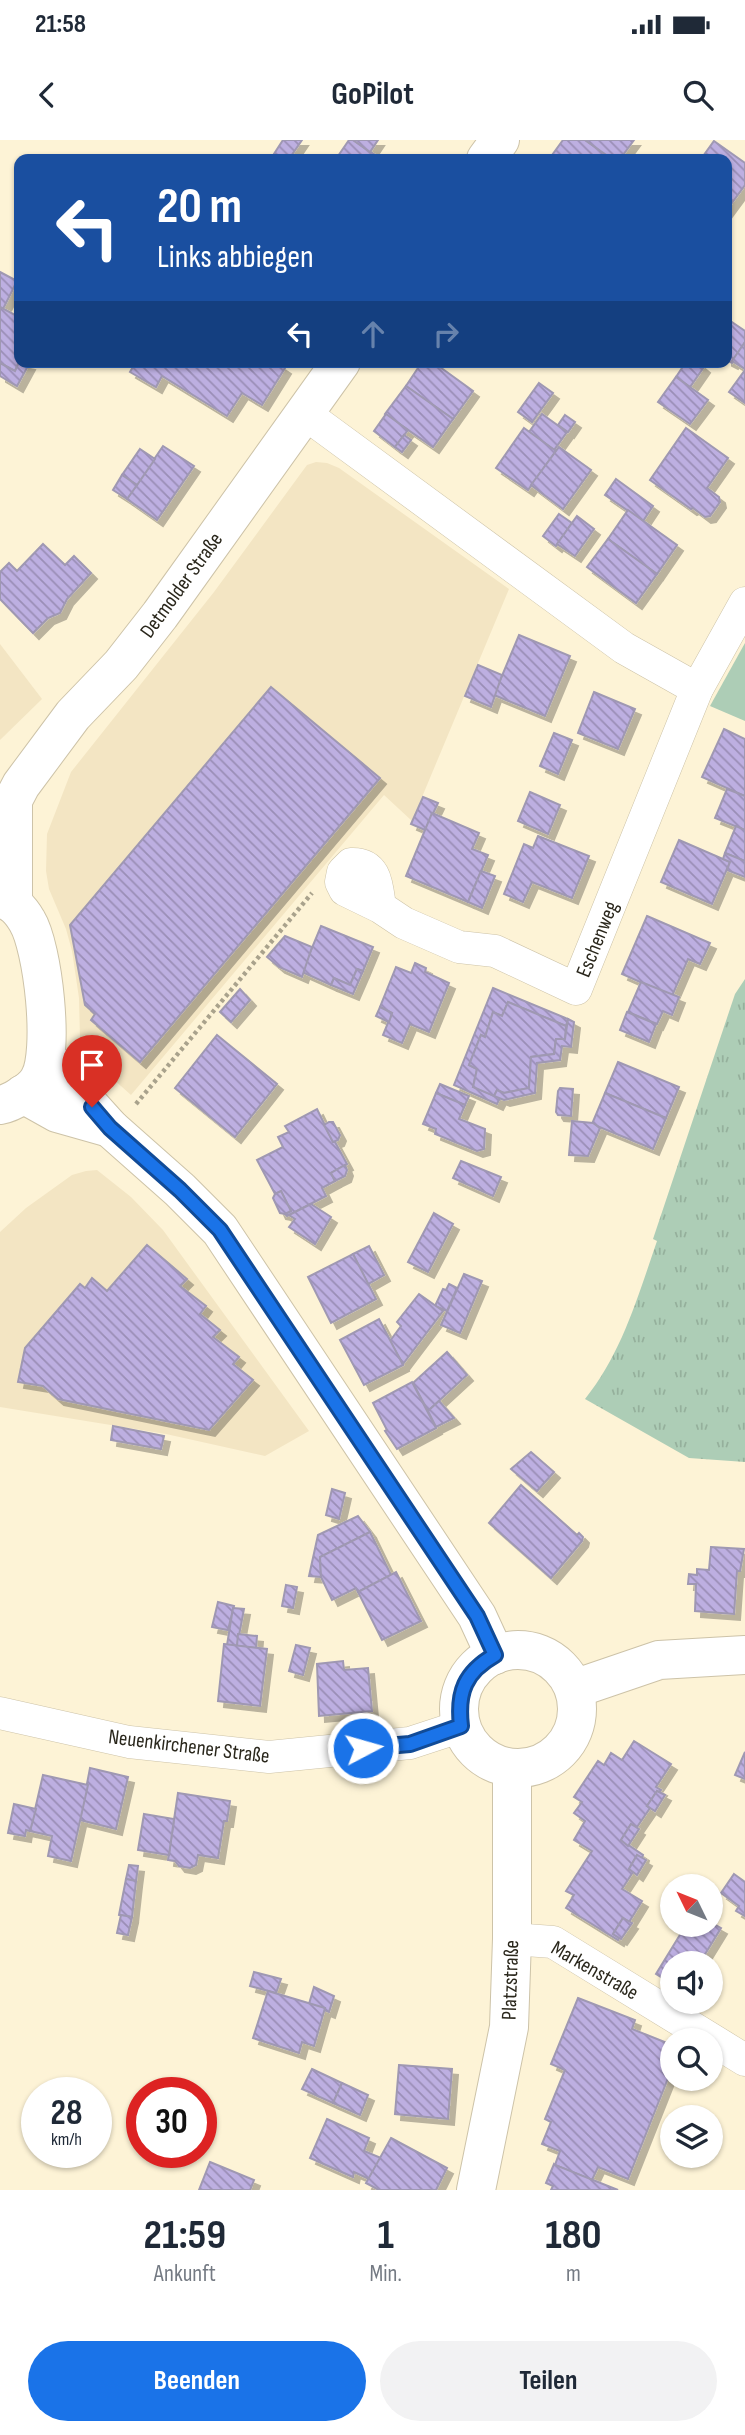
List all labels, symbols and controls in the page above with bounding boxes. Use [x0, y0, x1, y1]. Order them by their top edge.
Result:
text: 21:58 [35, 9, 86, 40]
text: GoPilot [331, 75, 414, 114]
icon: back [28, 76, 66, 114]
icon: search [679, 76, 717, 114]
text: 20 m [157, 178, 242, 237]
icon: left [42, 182, 133, 273]
text: Links abbiegen [157, 238, 314, 277]
icon: left [281, 315, 319, 353]
icon: ahead [354, 315, 392, 353]
icon: right [427, 315, 465, 353]
street label: Detmolder Straße [135, 528, 228, 643]
street label: Eschenweg [571, 898, 624, 981]
pin [62, 1035, 122, 1107]
icon: arrive [73, 1046, 111, 1084]
position arrow [326, 1711, 400, 1785]
street label: Neuenkirchener Straße [107, 1724, 271, 1769]
north arrow [660, 1874, 723, 1937]
map controls [660, 1874, 723, 2168]
street label: Markenstraße [547, 1935, 643, 2005]
street label: Platzstraße [497, 1940, 524, 2020]
button: sound [660, 1951, 723, 2014]
button: search [660, 2028, 723, 2091]
speed limit sign: 30 [126, 2077, 217, 2168]
text: 28 [51, 2092, 82, 2135]
button: layers [660, 2105, 723, 2168]
text: km/h [51, 2129, 82, 2150]
text: 21:59 [143, 2210, 226, 2261]
text: 1 [377, 2210, 394, 2261]
text: 180 [545, 2210, 602, 2261]
text: Ankunft [154, 2260, 216, 2288]
text: Min. [370, 2260, 402, 2288]
text: m [566, 2260, 581, 2288]
button: Beenden [28, 2341, 366, 2421]
button: Teilen [380, 2341, 717, 2421]

